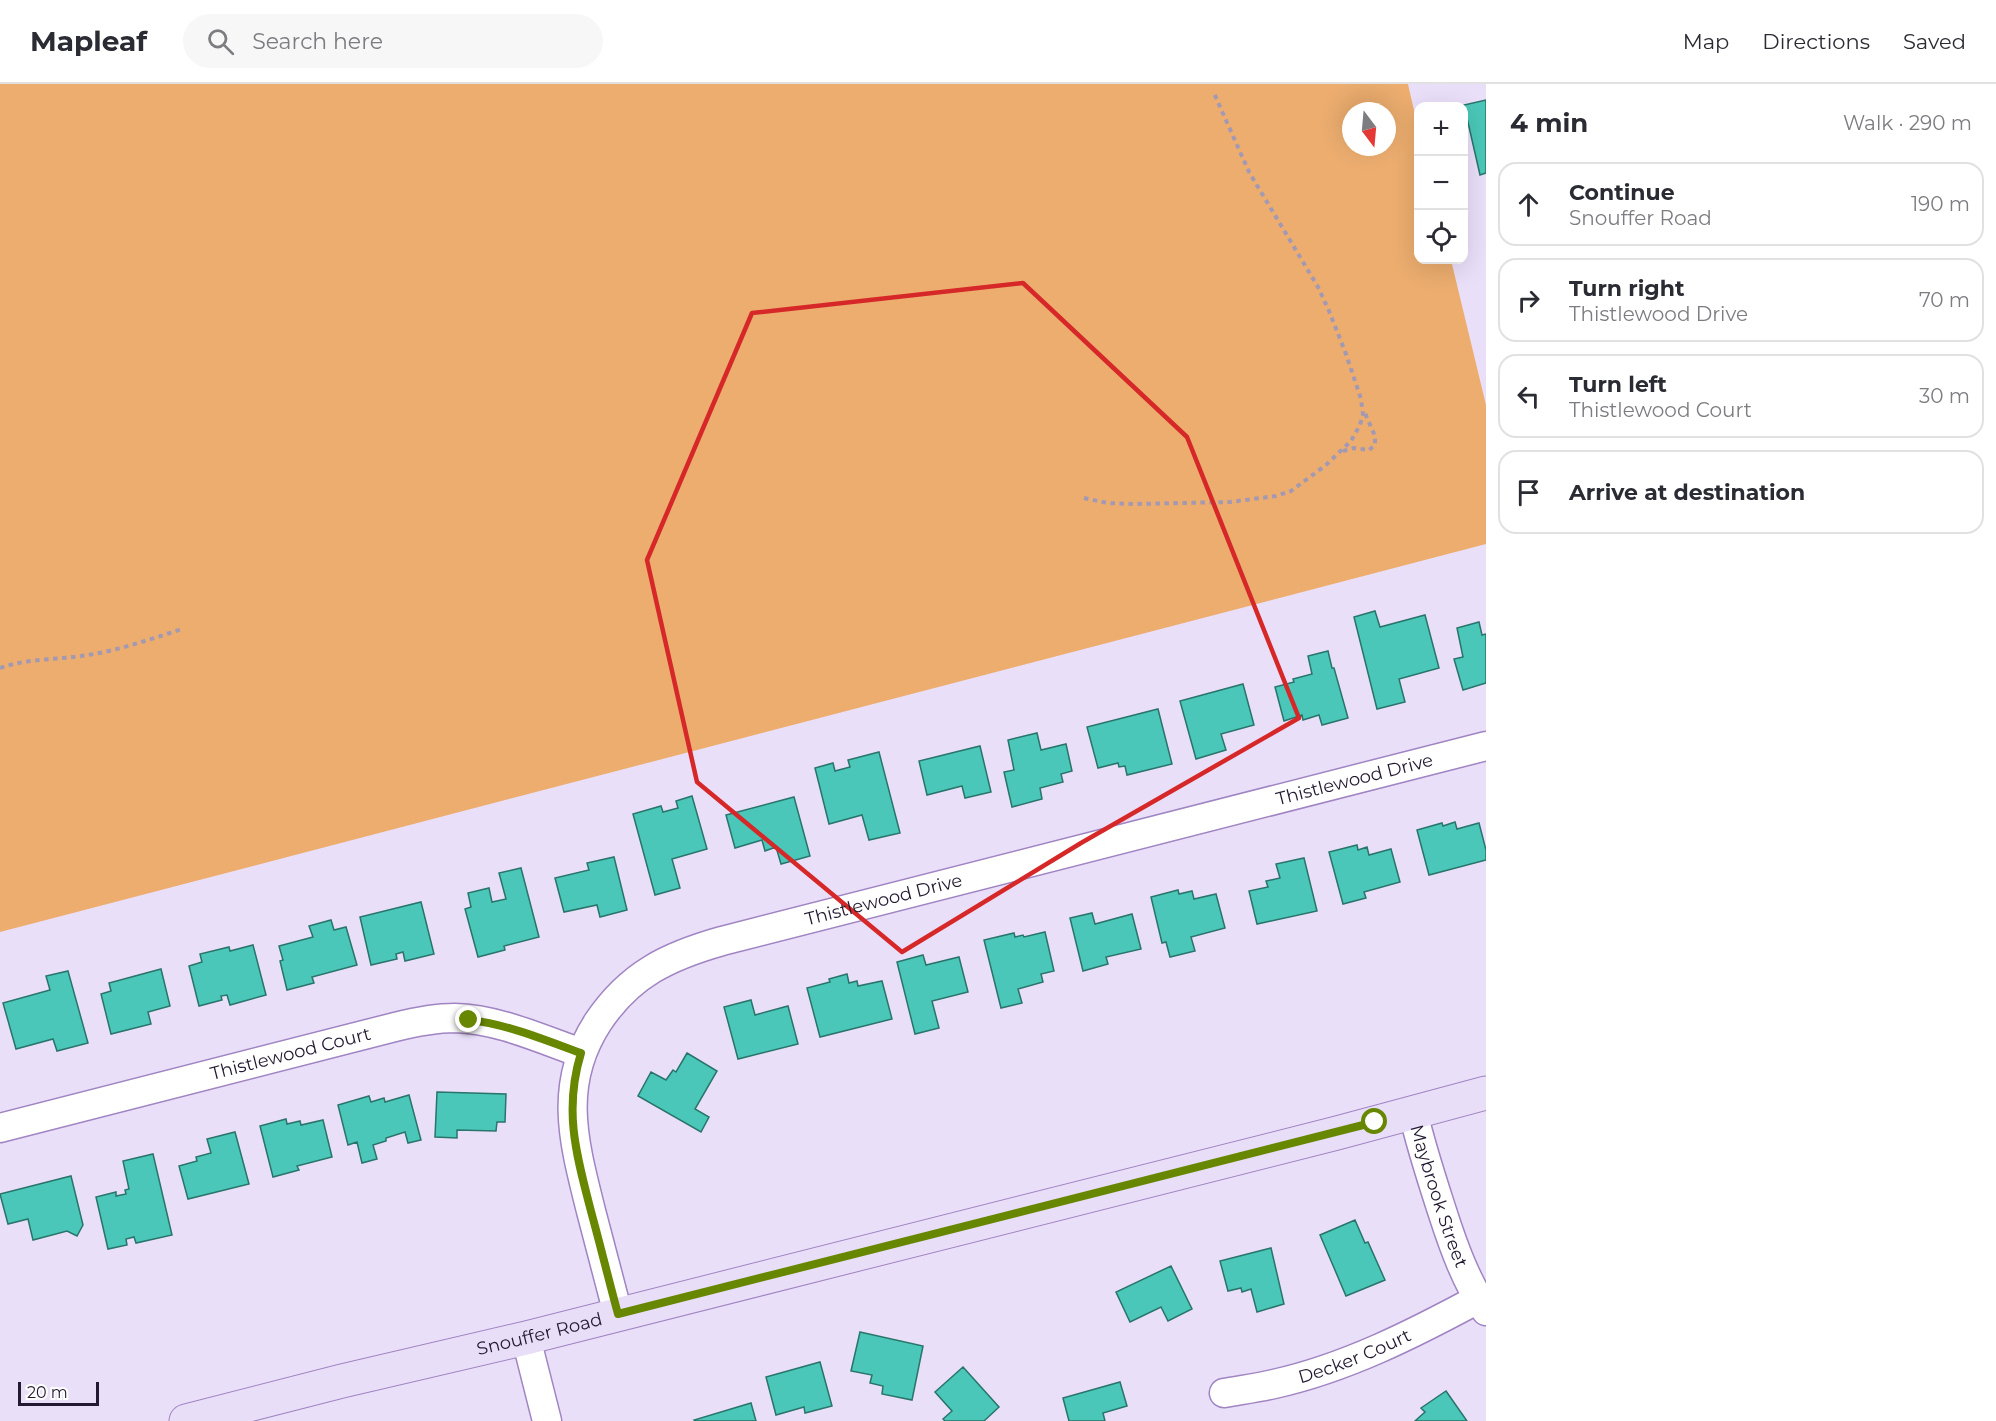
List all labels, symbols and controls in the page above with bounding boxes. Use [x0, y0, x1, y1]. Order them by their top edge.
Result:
search box [183, 14, 603, 68]
text: Mapleaf [30, 24, 147, 58]
icon: search [204, 25, 237, 58]
text: Search here [252, 28, 383, 55]
text: Map [1683, 29, 1729, 54]
text: Directions [1762, 29, 1870, 54]
text: Saved [1903, 29, 1966, 54]
north arrow [1342, 102, 1396, 156]
map controls [1414, 102, 1468, 264]
button: + [1414, 102, 1468, 156]
text: 4 min [1510, 107, 1588, 139]
text: Walk · 290 m [1843, 111, 1972, 135]
button: − [1414, 156, 1468, 210]
text: Continue [1569, 179, 1675, 206]
icon: ahead [1512, 188, 1545, 221]
text: 190 m [1911, 192, 1970, 216]
text: Snouffer Road [1569, 206, 1712, 230]
button: locate [1414, 210, 1468, 264]
text: Turn right [1569, 275, 1684, 302]
icon: right [1512, 284, 1545, 317]
text: 70 m [1919, 288, 1970, 312]
text: Thistlewood Drive [1569, 302, 1748, 326]
text: Turn left [1569, 371, 1667, 398]
icon: left [1512, 380, 1545, 413]
text: 30 m [1919, 384, 1970, 408]
text: Thistlewood Court [1569, 398, 1752, 422]
icon: arrive [1512, 476, 1545, 509]
text: Arrive at destination [1569, 479, 1805, 506]
street label: Thistlewood Drive [1274, 749, 1436, 810]
street label: Thistlewood Drive [803, 869, 965, 930]
route end [455, 1006, 481, 1032]
street label: Thistlewood Court [208, 1023, 373, 1085]
route start [1361, 1108, 1387, 1134]
street label: Maybrook Street [1405, 1122, 1472, 1271]
street label: Snouffer Road [474, 1308, 605, 1360]
street label: Decker Court [1296, 1324, 1415, 1388]
scale bar [18, 1379, 99, 1406]
text: 20 m [27, 1383, 68, 1402]

